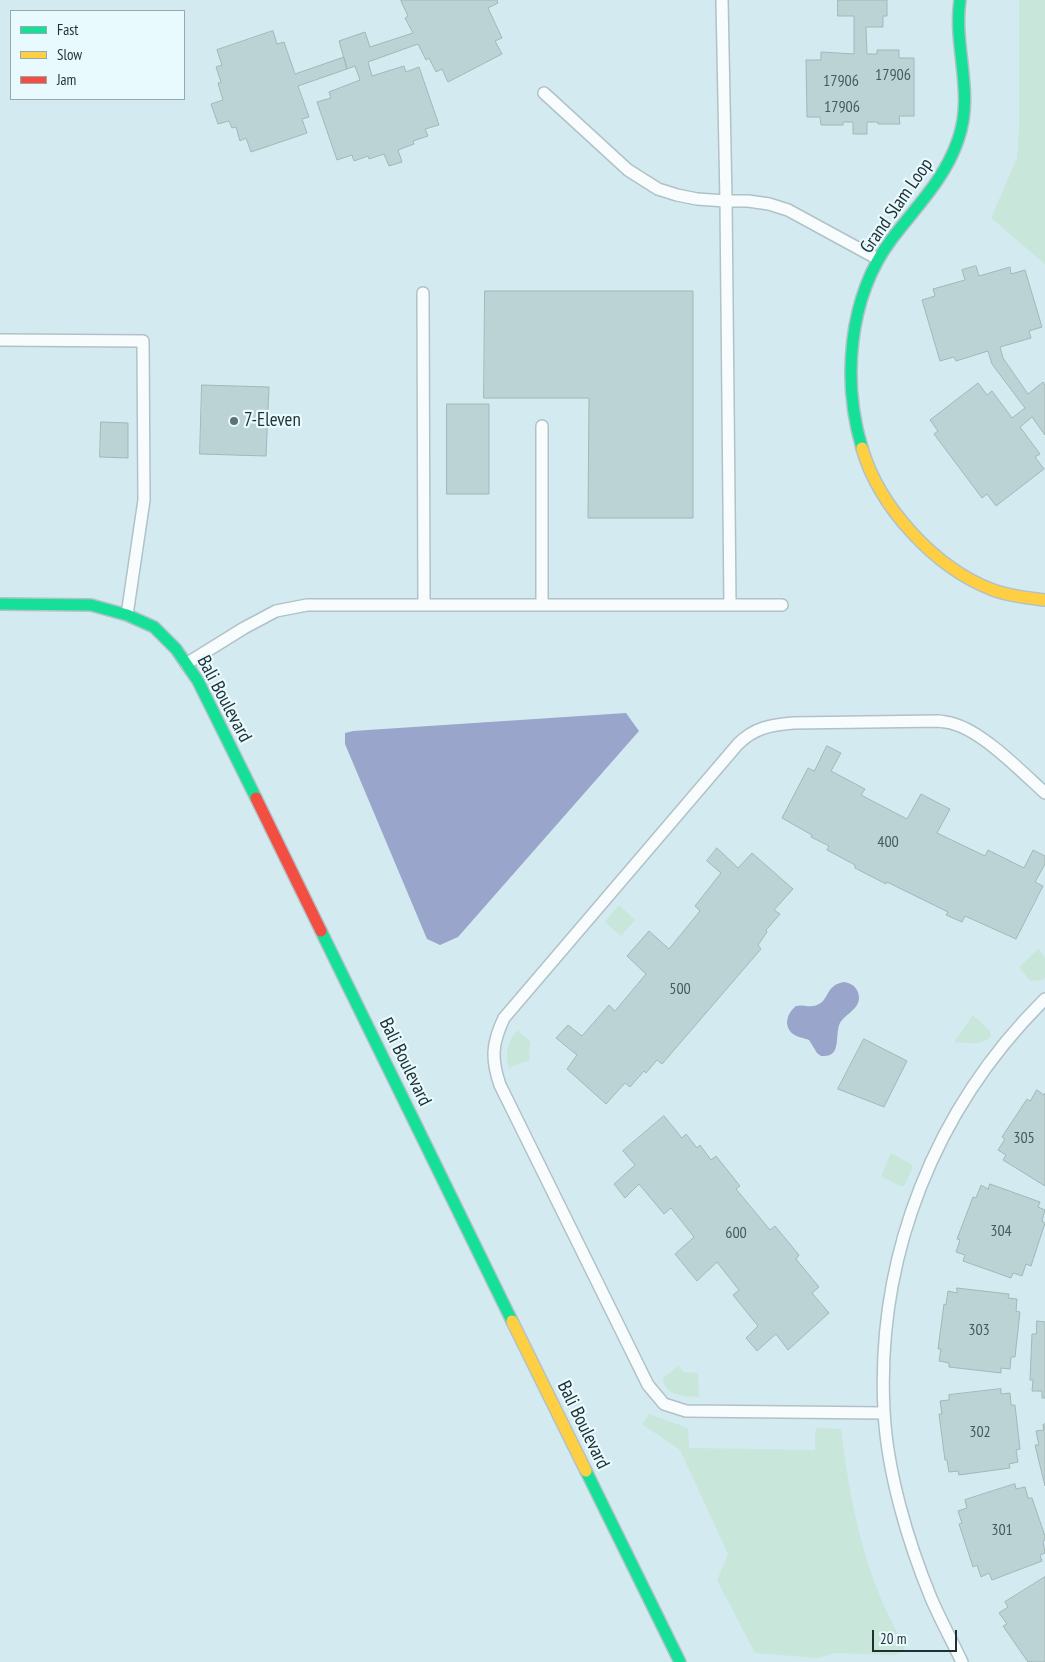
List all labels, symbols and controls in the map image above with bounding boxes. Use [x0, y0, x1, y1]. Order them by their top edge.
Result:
legend [10, 10, 185, 100]
text: Fast [57, 20, 78, 39]
text: Slow [57, 45, 82, 64]
house number: 17906 [875, 65, 911, 85]
text: Jam [57, 70, 76, 89]
house number: 17906 [823, 71, 859, 91]
house number: 17906 [824, 97, 860, 117]
street label: Grand Slam Loop [856, 154, 938, 258]
place label: 7-Eleven [244, 410, 301, 432]
marker: 7-Eleven [228, 415, 240, 427]
street label: Bali Boulevard [192, 652, 256, 746]
house number: 400 [877, 832, 899, 852]
house number: 500 [669, 979, 691, 999]
street label: Bali Boulevard [374, 1014, 436, 1110]
house number: 305 [1013, 1128, 1035, 1148]
house number: 304 [990, 1221, 1012, 1241]
house number: 600 [725, 1223, 747, 1243]
house number: 303 [968, 1320, 990, 1340]
street label: Bali Boulevard [552, 1377, 614, 1473]
house number: 302 [969, 1422, 991, 1442]
house number: 301 [991, 1520, 1013, 1540]
scale bar [875, 1620, 960, 1652]
text: 20 m [880, 1629, 906, 1648]

